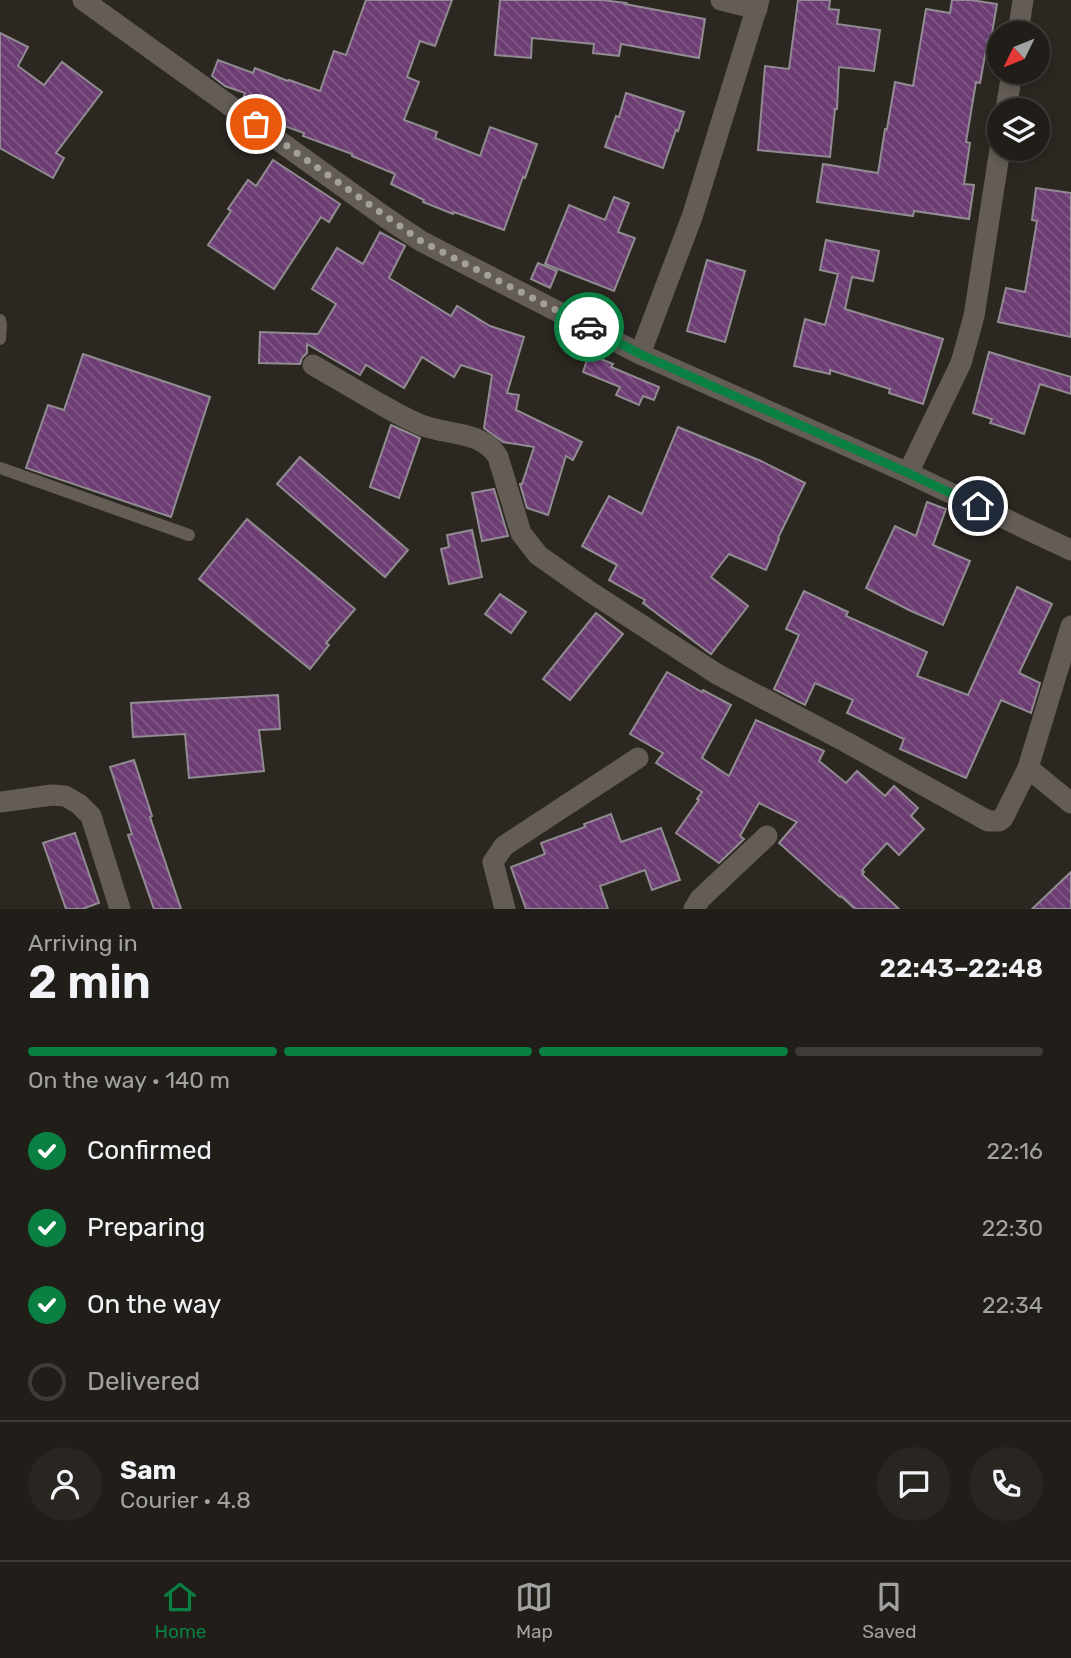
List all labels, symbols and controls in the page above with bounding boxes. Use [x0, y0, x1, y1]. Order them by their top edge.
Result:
north arrow [987, 21, 1050, 84]
map controls [987, 21, 1050, 161]
pin [226, 94, 286, 154]
button: layers [987, 98, 1050, 161]
icon: bag [237, 105, 275, 143]
courier [554, 292, 624, 362]
icon: car [570, 308, 608, 346]
pin [948, 476, 1008, 536]
icon: home [959, 487, 997, 525]
text: Arriving in [28, 929, 138, 957]
text: 22:43–22:48 [880, 953, 1043, 984]
text: 2 min [28, 955, 151, 1010]
text: On the way · 140 m [28, 1066, 230, 1094]
icon: check [28, 1132, 66, 1170]
text: Confirmed [87, 1135, 212, 1166]
text: 22:16 [986, 1137, 1043, 1165]
icon: check [28, 1209, 66, 1247]
text: Preparing [87, 1212, 205, 1243]
text: 22:30 [982, 1214, 1043, 1242]
icon: check [28, 1286, 66, 1324]
text: On the way [87, 1289, 221, 1320]
text: 22:34 [982, 1291, 1043, 1319]
text: Delivered [87, 1366, 200, 1397]
button: person [28, 1447, 102, 1521]
button: chat [877, 1447, 951, 1521]
button: phone [969, 1447, 1043, 1521]
text: Sam [120, 1455, 176, 1486]
text: Courier · 4.8 [120, 1486, 251, 1514]
tab: Home [154, 1578, 206, 1643]
tab: Map [515, 1578, 553, 1643]
tab: Saved [862, 1578, 917, 1643]

